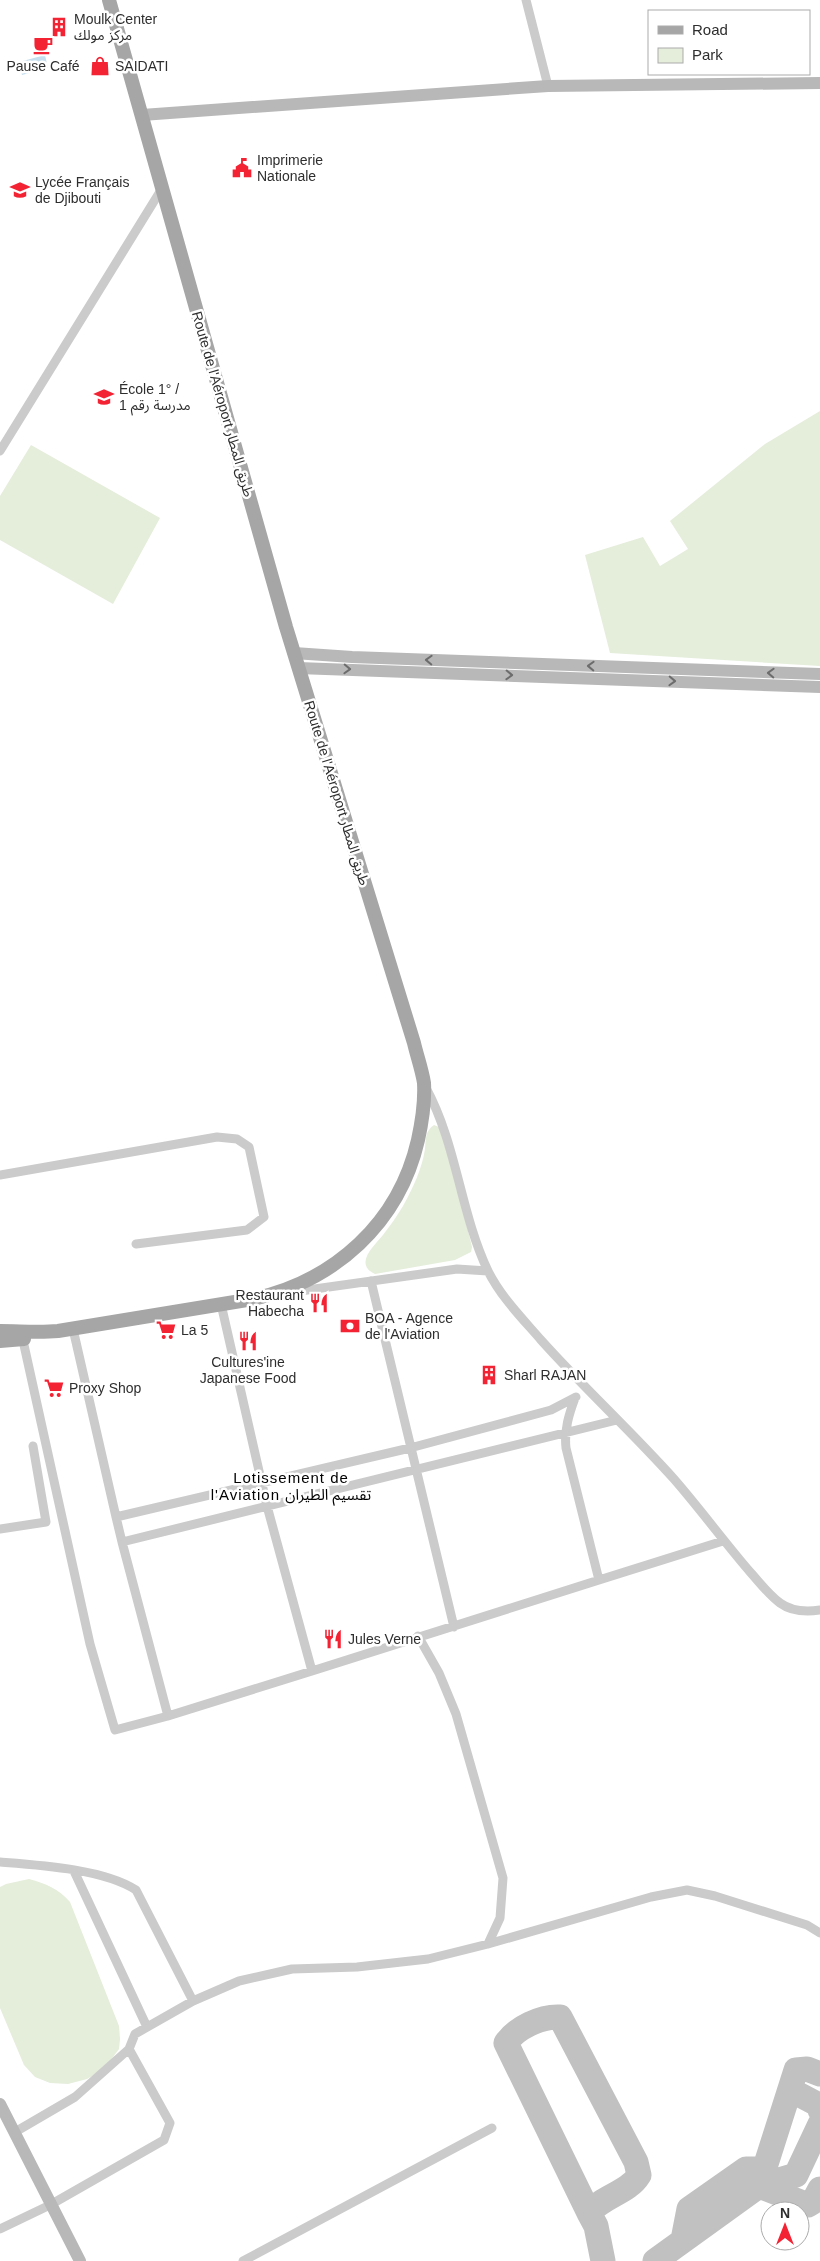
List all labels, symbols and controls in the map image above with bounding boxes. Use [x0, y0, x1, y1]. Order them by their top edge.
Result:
legend [648, 10, 810, 75]
place label: Moulk Center مركز مولك [74, 11, 158, 44]
building icon: Moulk Center مركز مولك [48, 16, 70, 38]
text: Road [692, 21, 728, 38]
cafe icon: Pause Café [32, 34, 54, 56]
text: Park [692, 46, 723, 63]
shop icon: SAIDATI [89, 55, 111, 77]
place label: Pause Café [6, 58, 80, 74]
place label: SAIDATI [115, 58, 168, 74]
place label: Imprimerie Nationale [257, 152, 323, 184]
public building icon: Imprimerie Nationale [231, 157, 253, 179]
place label: Lycée Français de Djibouti [35, 174, 129, 206]
school or university icon: Lycée Français de Djibouti [9, 179, 31, 201]
street label: Route de l'Aéroport طريق المطار [187, 309, 257, 499]
place label: École 1° / مدرسة رقم 1 [119, 381, 191, 416]
school or university icon: École 1° / مدرسة رقم 1 [93, 386, 115, 408]
one-way arrow [425, 655, 433, 666]
one-way arrow [587, 661, 595, 672]
one-way arrow [343, 664, 351, 675]
one-way arrow [767, 667, 775, 678]
one-way arrow [506, 670, 514, 681]
one-way arrow [668, 676, 676, 687]
street label: Route de l'Aéroport طريق المطار [299, 699, 373, 888]
place label: Restaurant Habecha [236, 1287, 304, 1319]
restaurant icon: Restaurant Habecha [308, 1292, 330, 1314]
place label: BOA - Agence de l'Aviation [365, 1310, 453, 1342]
bank icon: BOA - Agence de l'Aviation [339, 1315, 361, 1337]
supermarket icon: La 5 [155, 1319, 177, 1341]
place label: La 5 [181, 1322, 208, 1338]
restaurant icon: Cultures'ine Japanese Food [237, 1330, 259, 1352]
place label: Cultures'ine Japanese Food [200, 1354, 296, 1386]
building icon: Sharl RAJAN [478, 1364, 500, 1386]
place label: Sharl RAJAN [504, 1367, 586, 1383]
supermarket icon: Proxy Shop [43, 1377, 65, 1399]
place label: Proxy Shop [69, 1380, 142, 1396]
district label: Lotissement de l'Aviation تقسيم الطيران [211, 1469, 371, 1506]
restaurant icon: Jules Verne [322, 1628, 344, 1650]
place label: Jules Verne [348, 1631, 421, 1647]
north arrow [760, 2201, 810, 2251]
text: N [780, 2205, 790, 2221]

